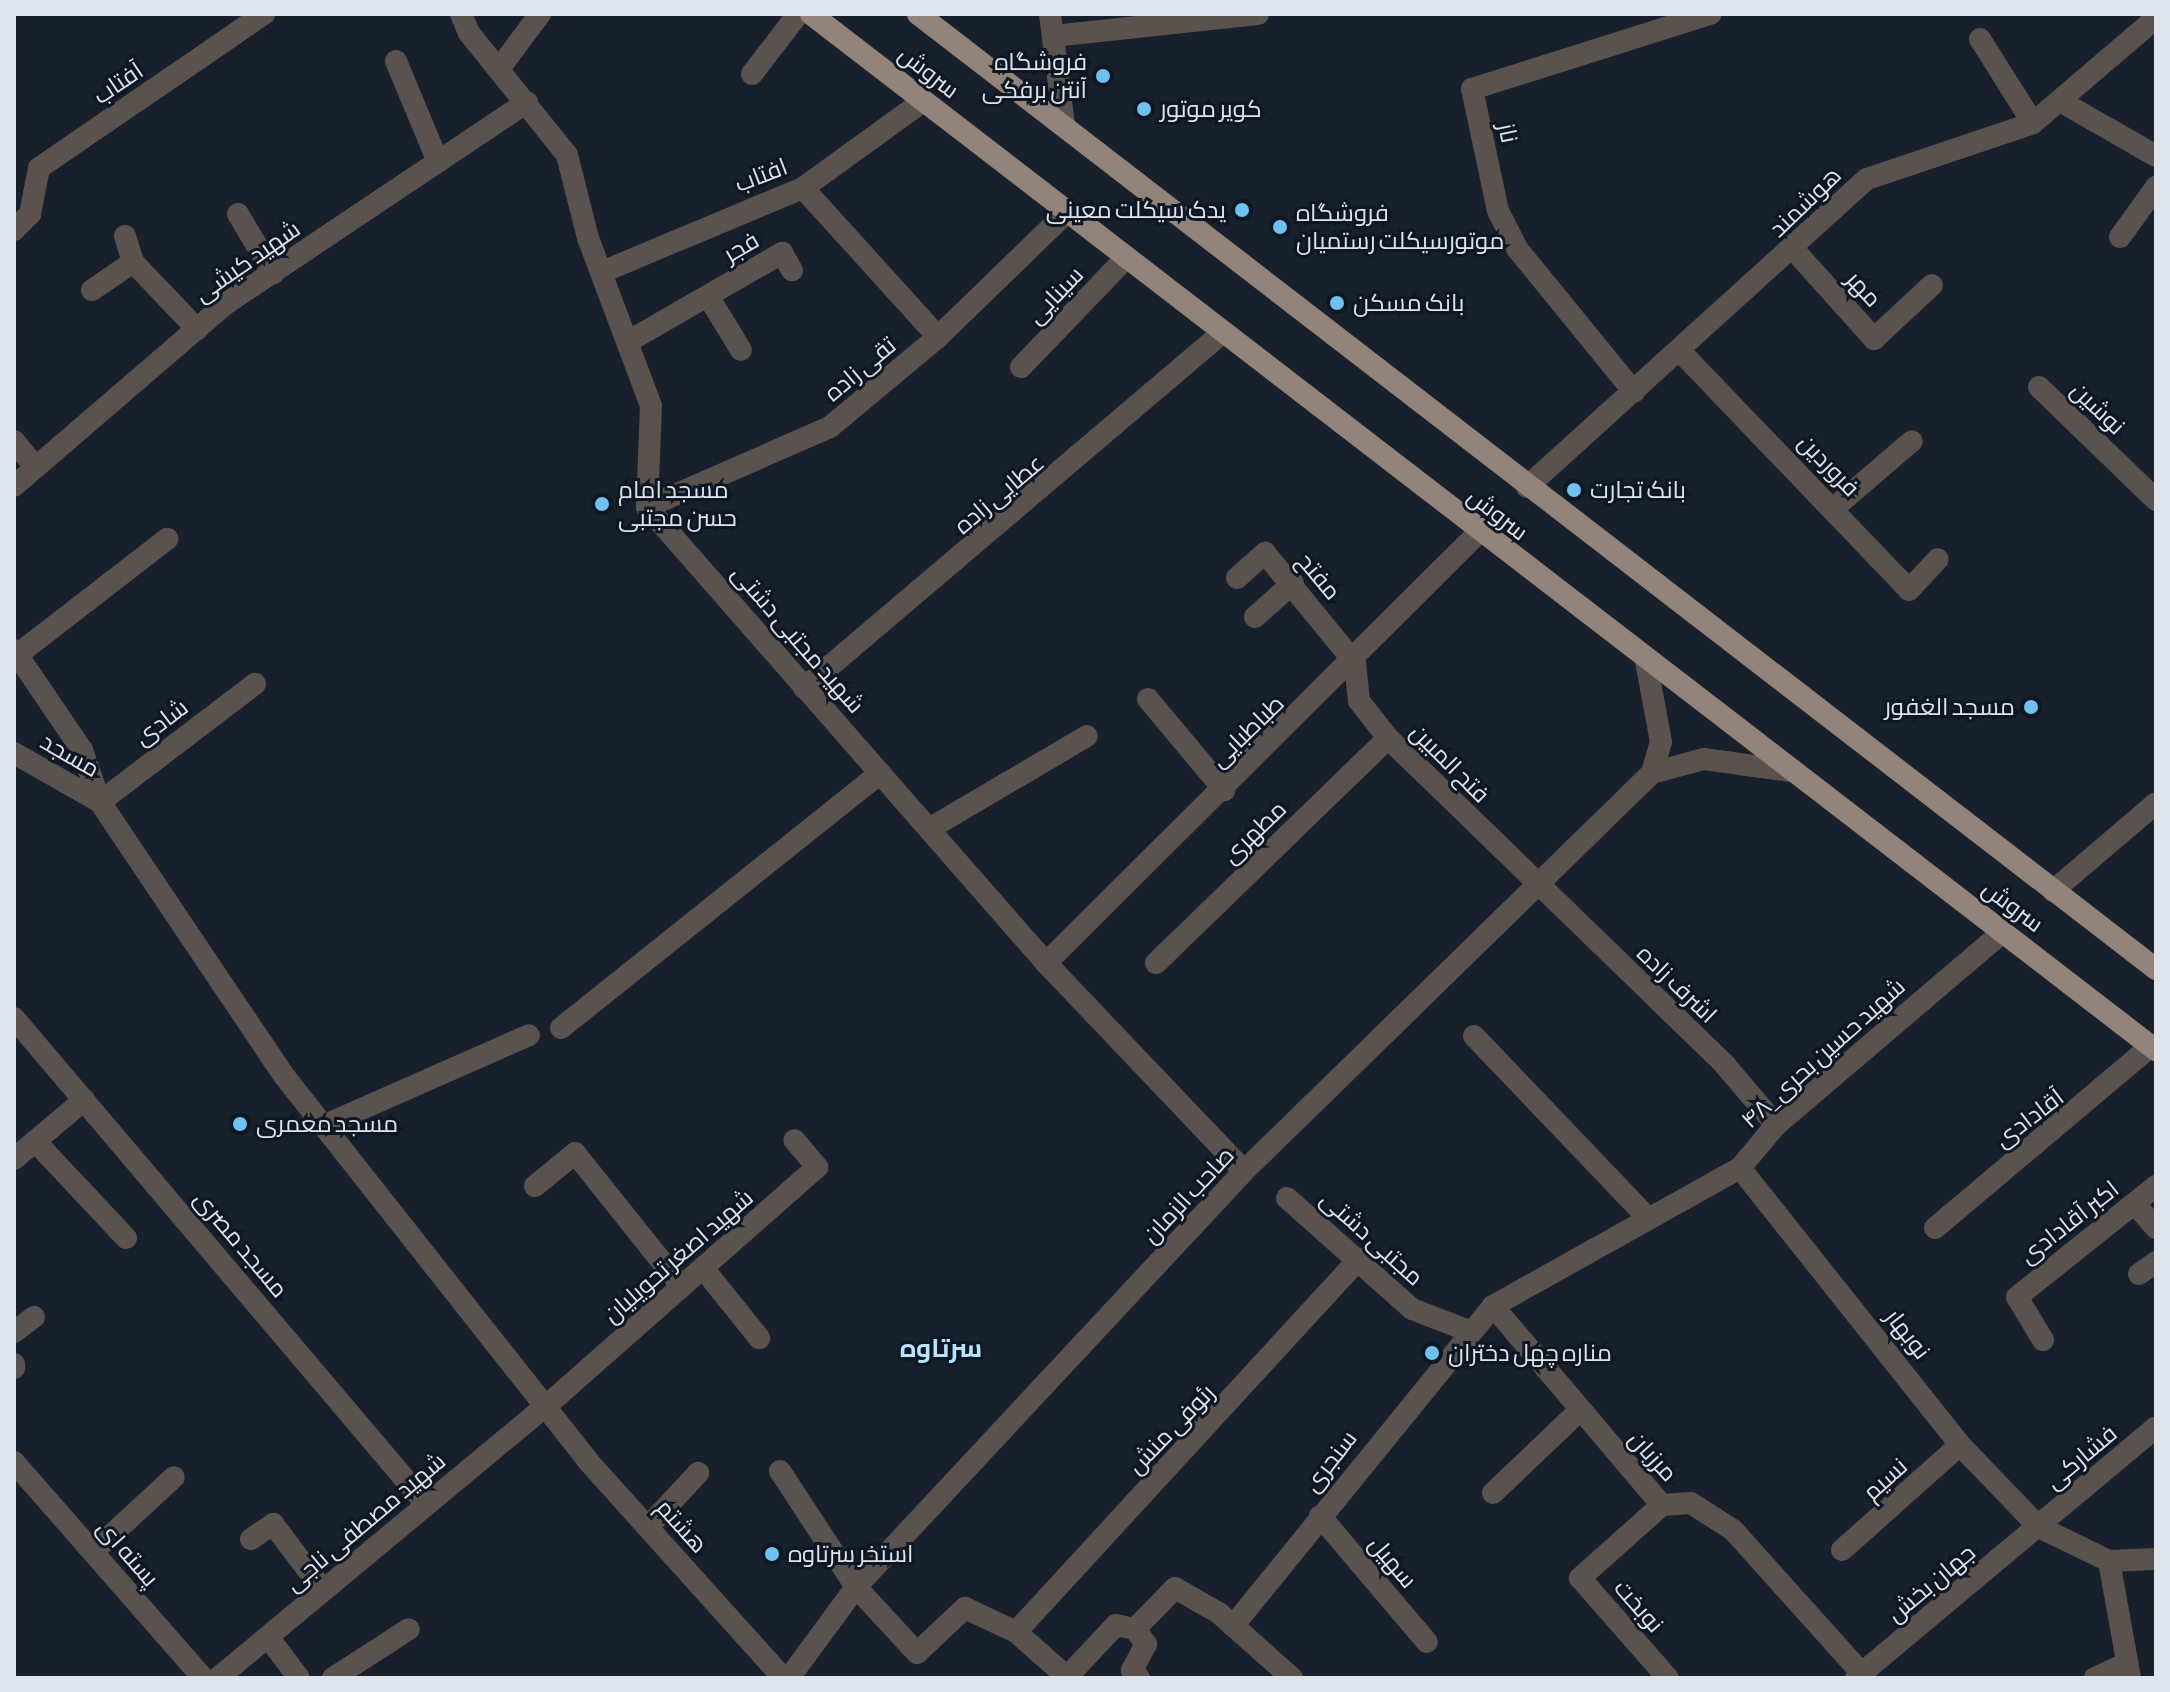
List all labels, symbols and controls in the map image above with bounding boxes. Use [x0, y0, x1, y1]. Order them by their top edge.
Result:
street label: سروش [893, 39, 965, 105]
place label: فروشگاه آنتن برفکی [982, 48, 1087, 104]
street label: آفتاب [88, 56, 148, 110]
marker: فروشگاه آنتن برفکی [1094, 67, 1112, 85]
place label: کویر موتور [1160, 95, 1262, 123]
marker: کویر موتور [1135, 100, 1153, 118]
street label: ناز [1492, 120, 1524, 146]
street label: افتاب [731, 152, 791, 198]
street label: هوشمند [1763, 161, 1847, 243]
place label: یدک سیکلت معینی [1046, 196, 1226, 224]
place label: فروشگاه موتورسیکلت رستمیان [1296, 199, 1504, 255]
marker: یدک سیکلت معینی [1233, 201, 1251, 219]
street label: شهید کیشی [188, 214, 306, 308]
marker: فروشگاه موتورسیکلت رستمیان [1271, 218, 1289, 236]
street label: فجر [718, 225, 764, 269]
street label: سینایی [1021, 260, 1089, 330]
street label: مهر [1840, 265, 1888, 313]
place label: بانک مسکن [1353, 289, 1464, 317]
marker: بانک مسکن [1328, 294, 1346, 312]
street label: تقی زاده [818, 331, 902, 407]
street label: نوشین [2065, 375, 2131, 441]
street label: فروردین [1792, 428, 1866, 502]
street label: عطایی زاده [948, 448, 1050, 540]
place label: مسجد امام حسن مجتبی [618, 476, 737, 532]
place label: بانک تجارت [1590, 476, 1686, 504]
street label: سروش [1462, 481, 1534, 547]
marker: بانک تجارت [1565, 481, 1583, 499]
marker: مسجد امام حسن مجتبی [593, 495, 611, 513]
street label: مفتح [1291, 546, 1347, 606]
street label: شهید مجتبی دشتی [726, 559, 870, 719]
street label: طباطبایی [1204, 689, 1290, 773]
street label: شادی [128, 692, 194, 752]
place label: مسجد الغفور [1885, 693, 2015, 721]
marker: مسجد الغفور [2022, 698, 2040, 716]
street label: فتح المبین [1404, 717, 1496, 809]
street label: مسجد [35, 727, 105, 783]
street label: مطهری [1216, 795, 1292, 869]
street label: سروش [1977, 874, 2049, 938]
street label: اشرف زاده [1631, 939, 1723, 1029]
street label: ۴۸_شهید حسین بحری [1735, 972, 1911, 1134]
street label: آقادادی [1989, 1083, 2069, 1153]
place label: مسجد معمری [256, 1110, 398, 1138]
marker: مسجد معمری [231, 1115, 249, 1133]
street label: صاحب الزمان [1136, 1141, 1240, 1249]
street label: اکبر آقادادی [2014, 1174, 2124, 1270]
street label: شهید اصغر تحویلیان [597, 1183, 759, 1329]
street label: مجتبی دشتی [1315, 1184, 1429, 1292]
street label: مسجد مصری [188, 1185, 294, 1303]
street label: نوبهار [1879, 1303, 1937, 1365]
district label: سرتاوه [900, 1333, 982, 1365]
place label: مناره چهل دختران [1448, 1339, 1612, 1367]
marker: مناره چهل دختران [1423, 1344, 1441, 1362]
street label: رئوفی منش [1121, 1378, 1221, 1480]
street label: فشارکی [2039, 1419, 2123, 1495]
street label: سنجری [1297, 1425, 1363, 1497]
street label: مرزبان [1623, 1425, 1683, 1487]
street label: شهید مصطفی ناجی [279, 1446, 451, 1598]
street label: نسیم [1857, 1452, 1913, 1506]
street label: هشتم [650, 1493, 714, 1559]
street label: پسته ای [91, 1514, 165, 1592]
street label: سهیل [1363, 1530, 1423, 1594]
street label: جهان بخش [1881, 1538, 1981, 1628]
place label: استخر سرتاوه [788, 1540, 914, 1568]
marker: استخر سرتاوه [763, 1545, 781, 1563]
street label: نوبخت [1608, 1574, 1670, 1638]

